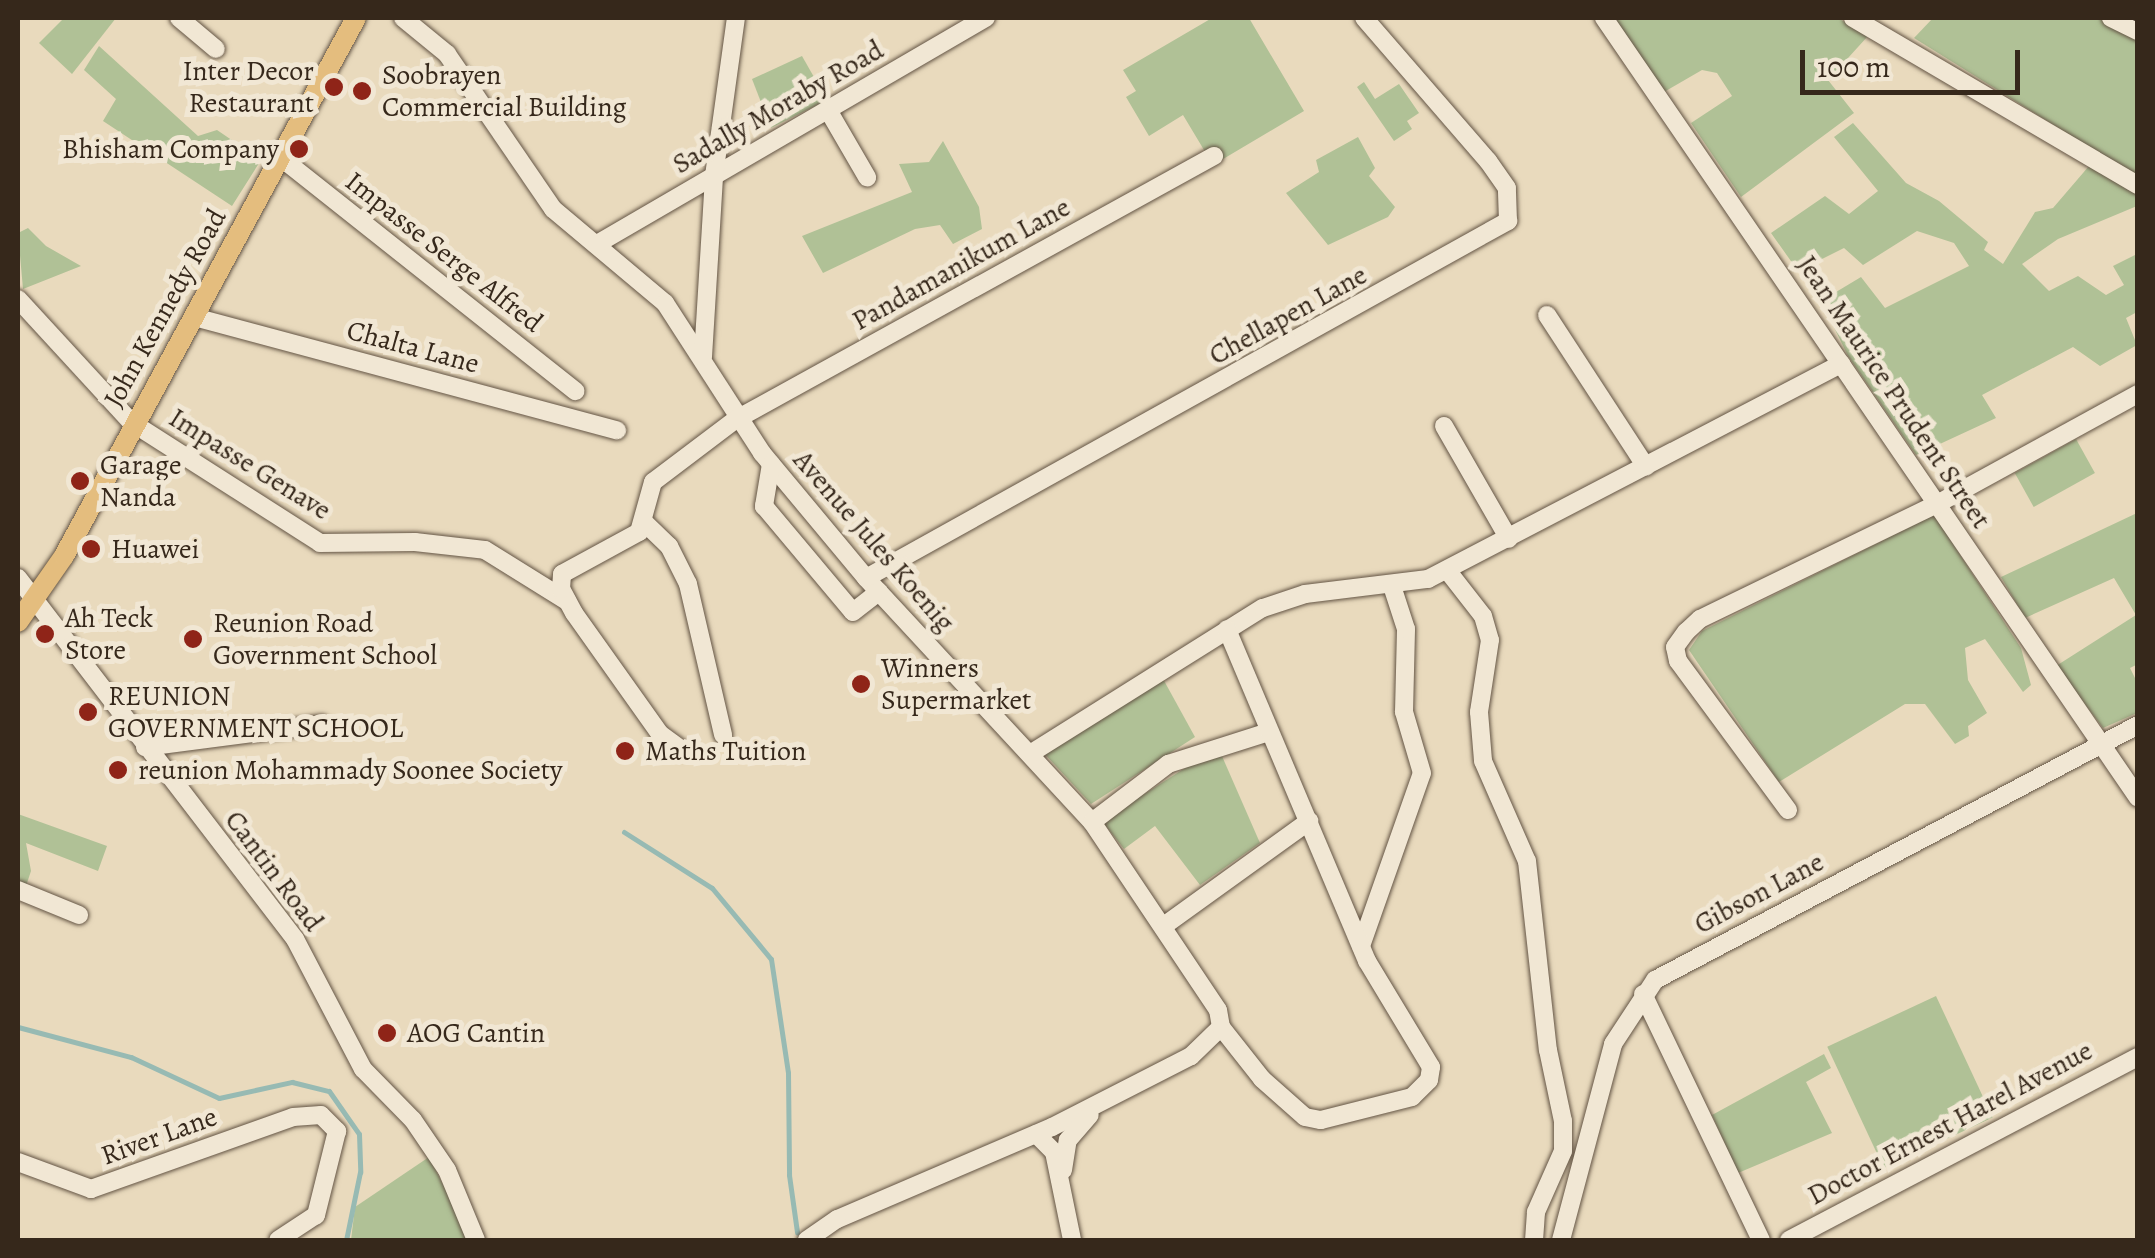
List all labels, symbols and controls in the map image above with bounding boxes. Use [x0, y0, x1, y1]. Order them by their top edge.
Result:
scale bar [1805, 30, 2025, 92]
street label: Sadally Moraby Road [667, 33, 889, 181]
text: 100 m [1817, 47, 1890, 87]
place label: Inter Decor Restaurant [182, 54, 314, 120]
place label: Soobrayen Commercial Building [382, 58, 627, 124]
marker: Inter Decor Restaurant [323, 76, 345, 98]
marker: Soobrayen Commercial Building [351, 80, 373, 102]
place label: Bhisham Company [62, 132, 279, 166]
marker: Bhisham Company [288, 138, 310, 160]
street label: Impasse Serge Alfred [339, 165, 549, 339]
street label: Pandamanikum Lane [846, 190, 1076, 338]
street label: John Kennedy Road [97, 203, 233, 413]
street label: Jean Maurice Prudent Street [1790, 249, 1998, 535]
street label: Chellapen Lane [1203, 258, 1373, 372]
street label: Chalta Lane [343, 313, 483, 381]
street label: Impasse Genave [163, 401, 337, 527]
street label: Avenue Jules Koenig [786, 444, 962, 638]
place label: Garage Nanda [100, 448, 182, 514]
marker: Garage Nanda [69, 470, 91, 492]
place label: Huawei [111, 532, 200, 566]
marker: Huawei [80, 538, 102, 560]
place label: Ah Teck Store [65, 601, 153, 667]
place label: Reunion Road Government School [213, 606, 437, 672]
marker: Ah Teck Store [34, 623, 56, 645]
marker: Reunion Road Government School [182, 628, 204, 650]
place label: Winners Supermarket [881, 651, 1031, 717]
marker: Winners Supermarket [850, 673, 872, 695]
place label: REUNION GOVERNMENT SCHOOL [108, 679, 403, 745]
marker: REUNION GOVERNMENT SCHOOL [77, 701, 99, 723]
place label: Maths Tuition [645, 734, 806, 768]
marker: Maths Tuition [614, 740, 636, 762]
place label: reunion Mohammady Soonee Society [138, 753, 562, 787]
marker: reunion Mohammady Soonee Society [107, 759, 129, 781]
street label: Cantin Road [218, 804, 330, 938]
street label: Gibson Lane [1689, 845, 1829, 941]
place label: AOG Cantin [407, 1016, 545, 1050]
marker: AOG Cantin [376, 1022, 398, 1044]
street label: Doctor Ernest Harel Avenue [1802, 1034, 2098, 1212]
street label: River Lane [97, 1100, 221, 1172]

